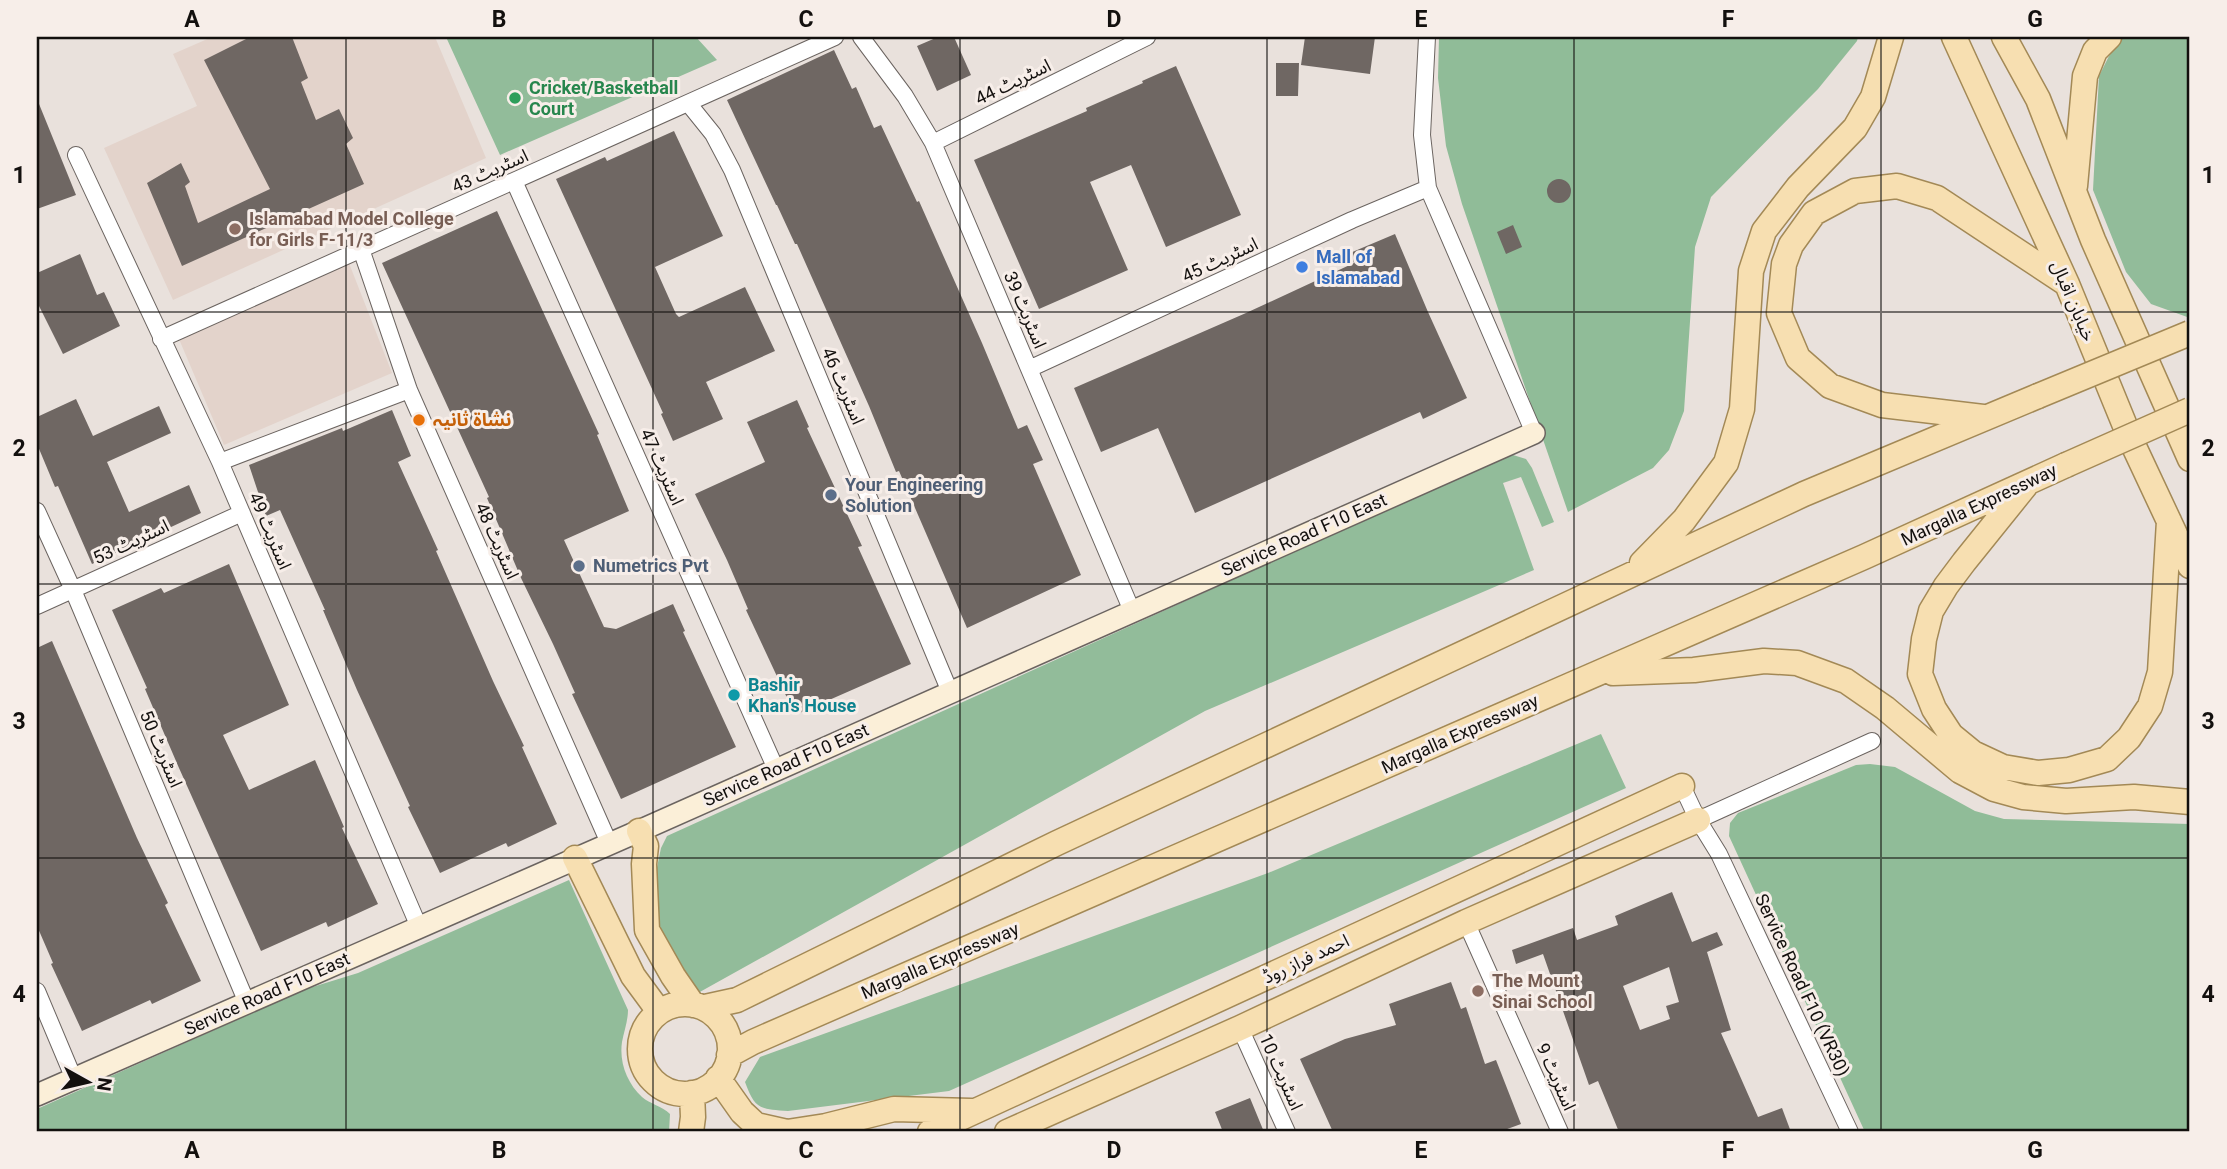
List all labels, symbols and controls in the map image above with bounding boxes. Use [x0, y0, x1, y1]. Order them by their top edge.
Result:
text: A [184, 6, 200, 33]
text: B [492, 6, 506, 33]
text: C [798, 6, 814, 33]
text: D [1107, 6, 1121, 33]
text: E [1415, 6, 1428, 33]
text: F [1722, 6, 1735, 33]
text: G [2027, 6, 2043, 33]
street label: اسٹریٹ 44 [972, 54, 1054, 110]
place label: Cricket/Basketball Court [529, 77, 678, 119]
marker: Cricket/Basketball Court [507, 90, 523, 106]
street label: اسٹریٹ 43 [448, 144, 532, 198]
text: 1 [12, 162, 26, 189]
text: 1 [2201, 162, 2215, 189]
place label: Islamabad Model College for Girls F-11/3 [249, 208, 454, 250]
marker: Islamabad Model College for Girls F-11/3 [227, 221, 243, 237]
street label: اسٹریٹ 45 [1178, 233, 1262, 287]
place label: Mall of Islamabad [1316, 246, 1400, 288]
street label: خیابان اقبال [2046, 257, 2100, 345]
marker: Mall of Islamabad [1294, 259, 1310, 275]
street label: اسٹریٹ 39 [999, 268, 1051, 352]
street label: اسٹریٹ 46 [817, 344, 869, 428]
place label: نشاۃ ثانیہ [433, 409, 512, 430]
marker: نشاۃ ثانیہ [411, 412, 427, 428]
street label: اسٹریٹ 47 [635, 425, 689, 509]
text: 2 [12, 435, 26, 462]
text: 2 [2201, 435, 2215, 462]
street label: Margalla Expressway [1898, 459, 2060, 550]
place label: Your Engineering Solution [845, 474, 983, 516]
marker: Your Engineering Solution [823, 487, 839, 503]
street label: اسٹریٹ 49 [244, 489, 296, 573]
street label: Service Road F10 East [1218, 489, 1390, 580]
street label: اسٹریٹ 48 [470, 499, 524, 583]
street label: اسٹریٹ 53 [89, 515, 173, 569]
place label: Numetrics Pvt [593, 555, 709, 576]
marker: Numetrics Pvt [571, 558, 587, 574]
place label: Bashir Khan's House [748, 674, 857, 716]
marker: Bashir Khan's House [726, 687, 742, 703]
street label: Margalla Expressway [1378, 689, 1542, 778]
street label: اسٹریٹ 50 [135, 707, 187, 791]
text: 3 [12, 708, 26, 735]
text: 3 [2201, 708, 2215, 735]
street label: Service Road F10 East [700, 719, 872, 810]
street label: Service Road F10 (VR30) [1750, 890, 1854, 1080]
street label: Margalla Expressway [858, 918, 1022, 1003]
street label: احمد فراز روڈ [1259, 929, 1353, 989]
street label: Service Road F10 East [181, 948, 353, 1039]
place label: The Mount Sinai School [1492, 970, 1592, 1012]
text: 4 [12, 981, 26, 1008]
text: 4 [2201, 981, 2215, 1008]
marker: The Mount Sinai School [1470, 983, 1486, 999]
street label: اسٹریٹ 10 [1254, 1030, 1308, 1114]
street label: اسٹریٹ 9 [1531, 1040, 1581, 1114]
north arrow [52, 1046, 122, 1116]
text: N [92, 1076, 117, 1093]
text: A [184, 1137, 200, 1164]
text: B [492, 1137, 506, 1164]
text: C [798, 1137, 814, 1164]
text: D [1107, 1137, 1121, 1164]
text: E [1415, 1137, 1428, 1164]
text: F [1722, 1137, 1735, 1164]
text: G [2027, 1137, 2043, 1164]

